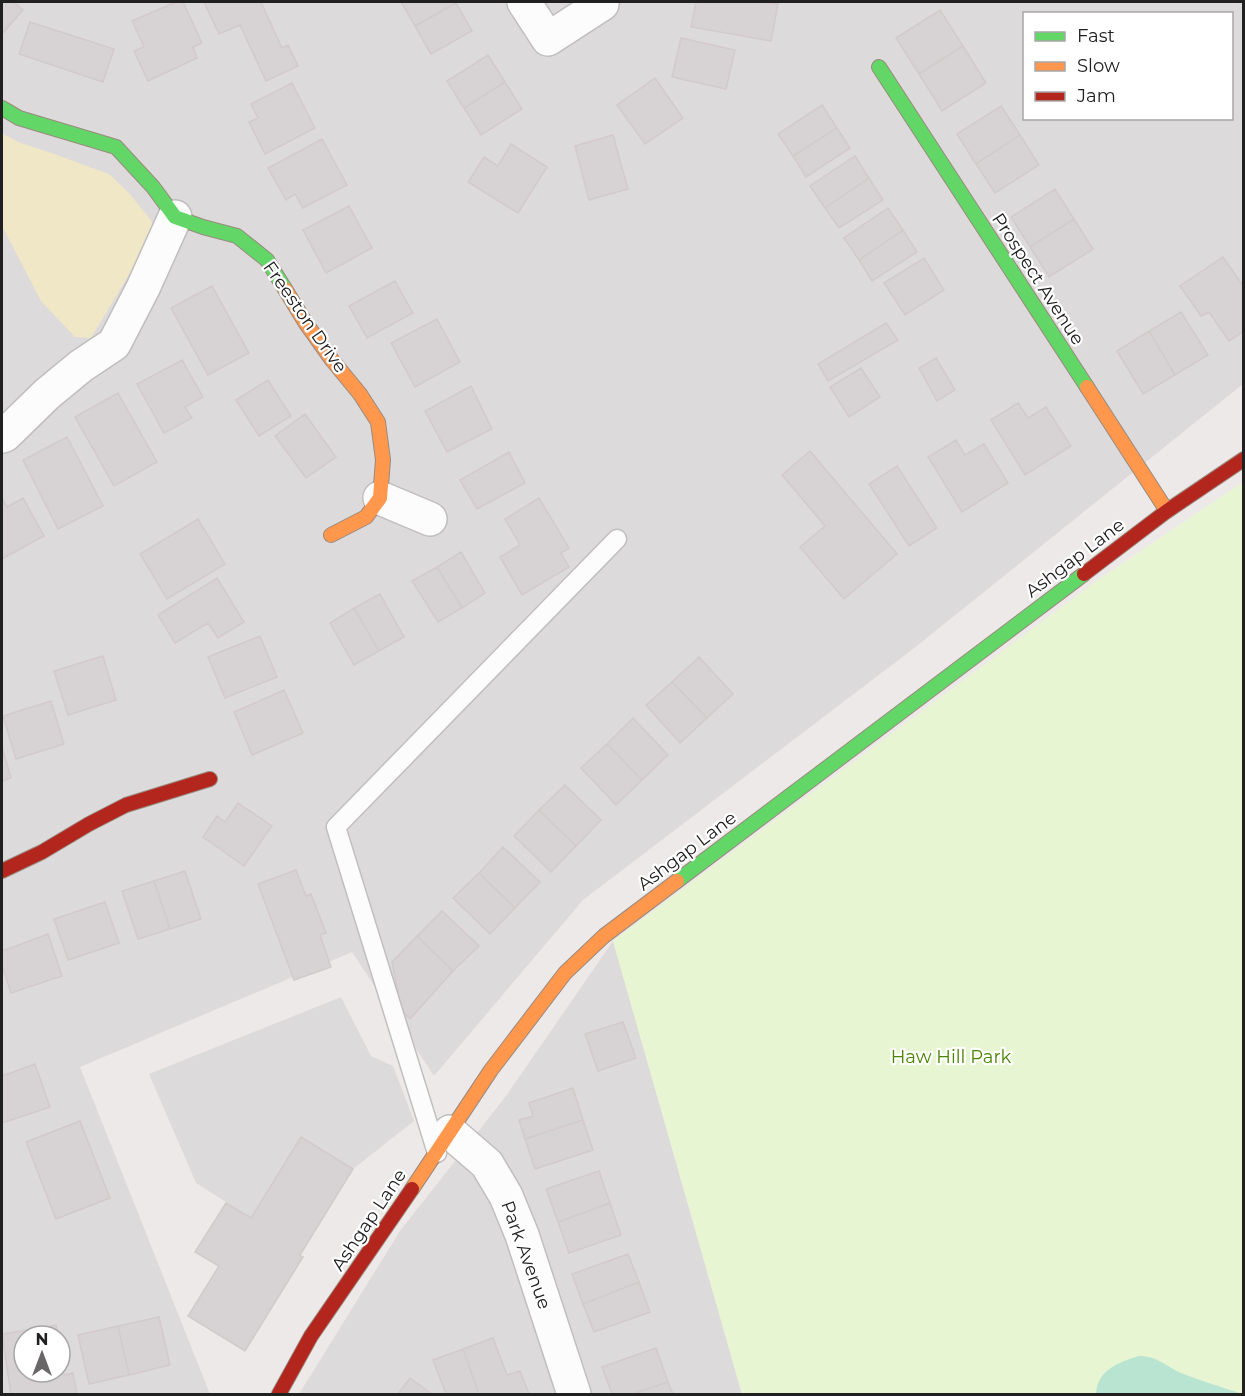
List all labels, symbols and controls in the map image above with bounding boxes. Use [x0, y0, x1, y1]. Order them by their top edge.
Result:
legend [1023, 12, 1233, 120]
text: Fast [1077, 25, 1115, 47]
text: Slow [1077, 55, 1120, 77]
text: Jam [1076, 85, 1116, 107]
street label: Prospect Avenue [987, 209, 1089, 349]
street label: Freeston Drive [258, 257, 352, 377]
street label: Ashgap Lane [1021, 514, 1129, 602]
street label: Ashgap Lane [633, 807, 741, 895]
park label: Haw Hill Park [891, 1046, 1012, 1068]
street label: Ashgap Lane [327, 1165, 411, 1275]
street label: Park Avenue [496, 1198, 556, 1312]
north arrow [12, 1324, 72, 1384]
text: N [36, 1330, 48, 1349]

